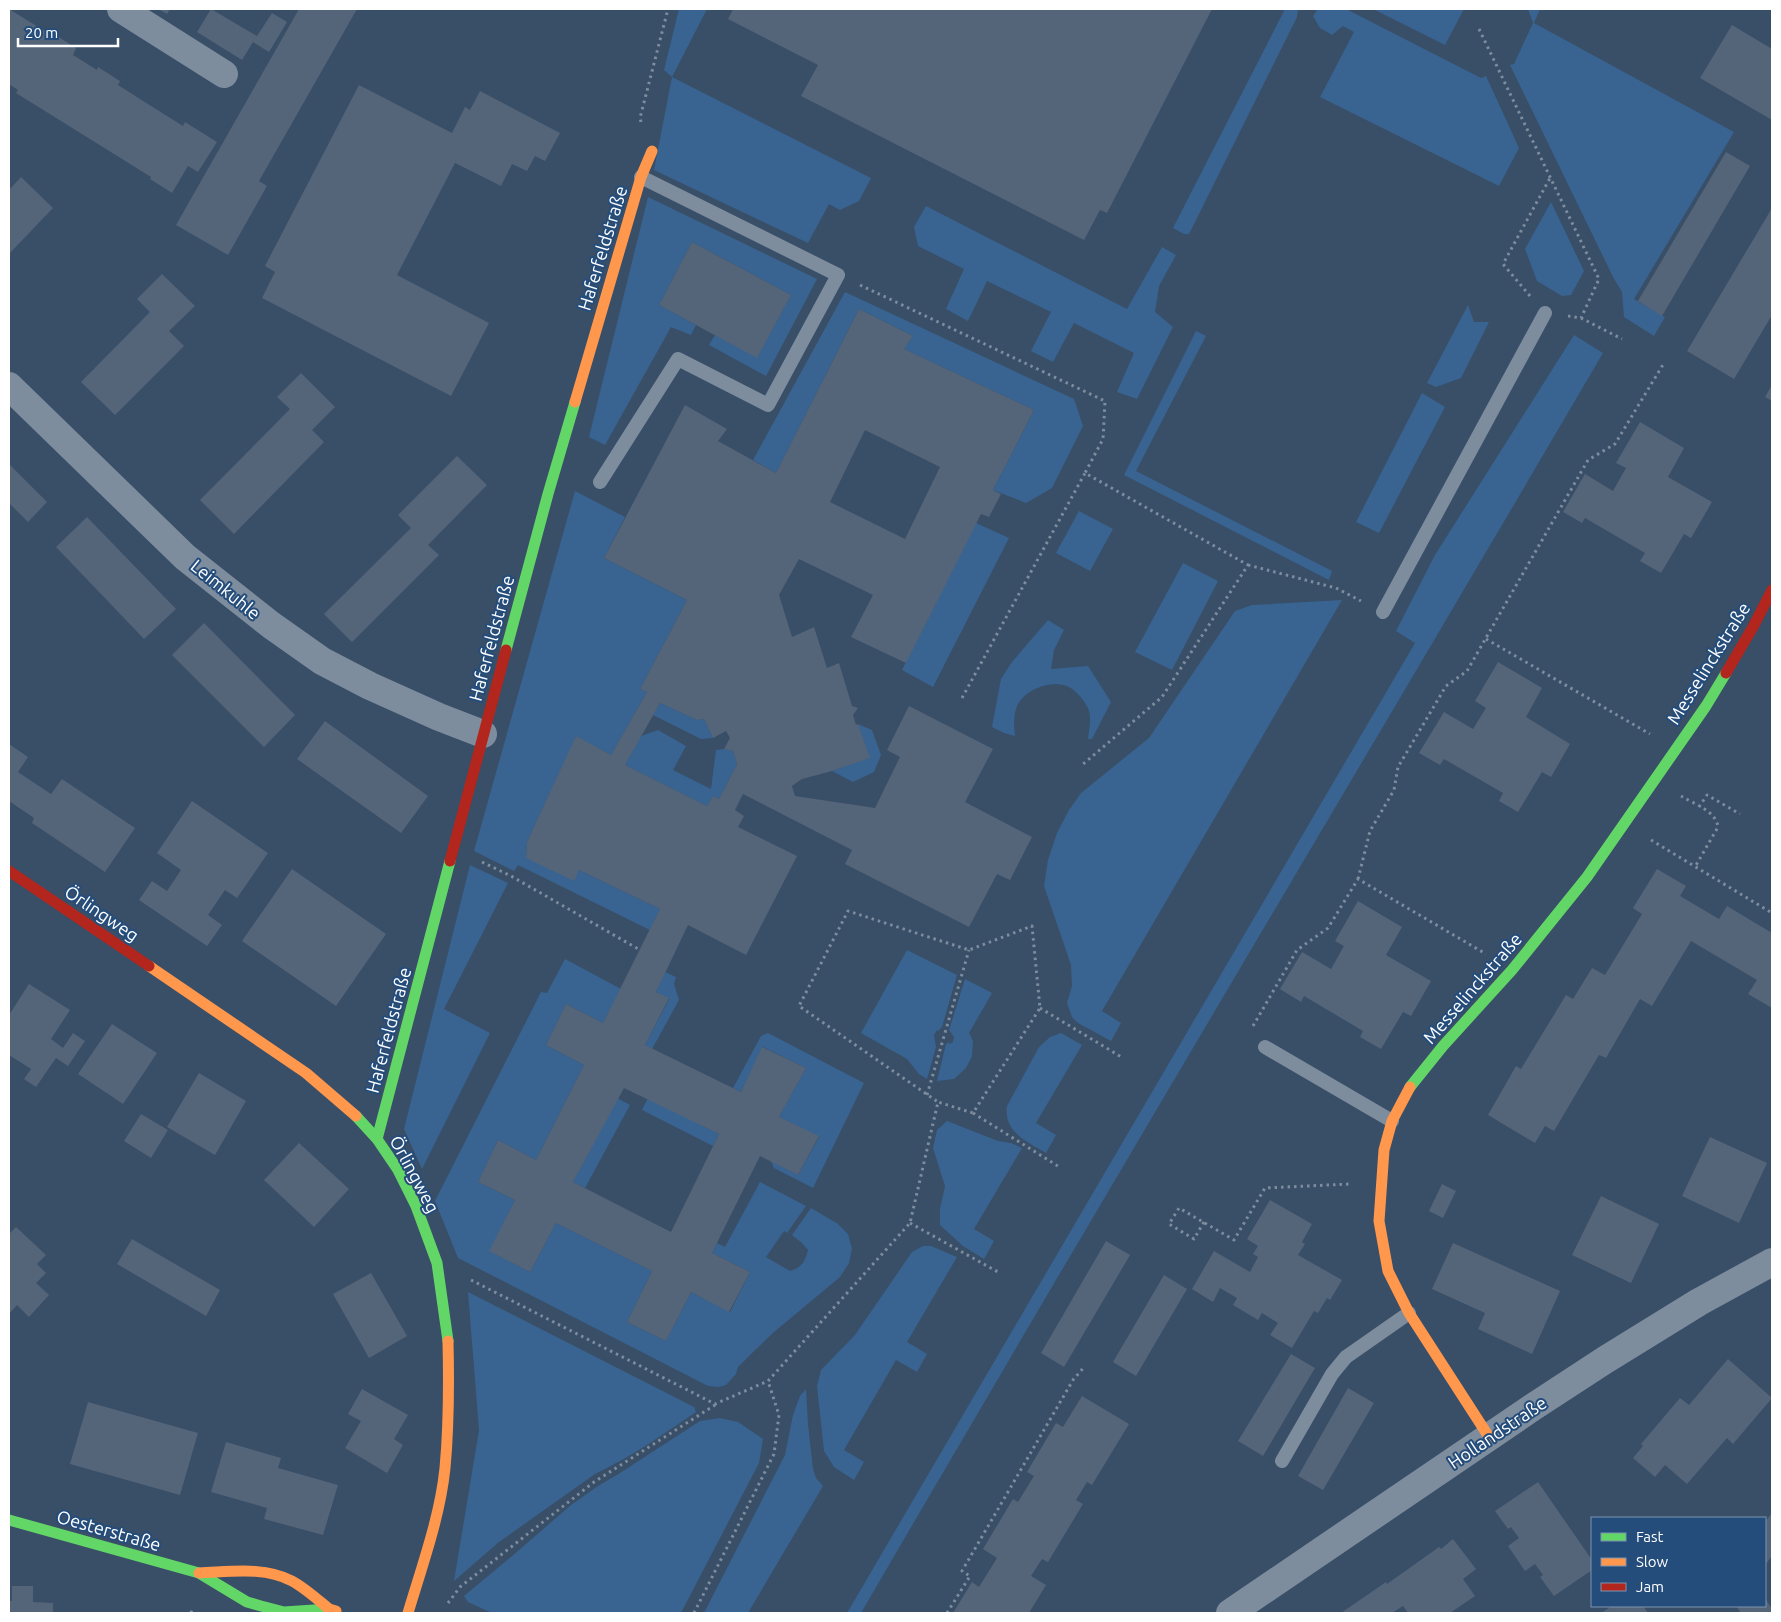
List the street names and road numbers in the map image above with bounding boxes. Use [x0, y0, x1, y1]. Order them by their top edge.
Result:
street label: Haferfeldstraße [574, 183, 630, 313]
street label: Leimkuhle [187, 555, 265, 623]
street label: Haferfeldstraße [465, 573, 517, 703]
street label: Messelinckstraße [1663, 598, 1753, 728]
street label: Örlingweg [61, 881, 143, 945]
street label: Messelinckstraße [1419, 929, 1525, 1047]
street label: Haferfeldstraße [362, 965, 414, 1095]
street label: Örlingweg [386, 1132, 444, 1216]
street label: Hollandstraße [1444, 1392, 1550, 1472]
street label: Oesterstraße [55, 1506, 163, 1554]

